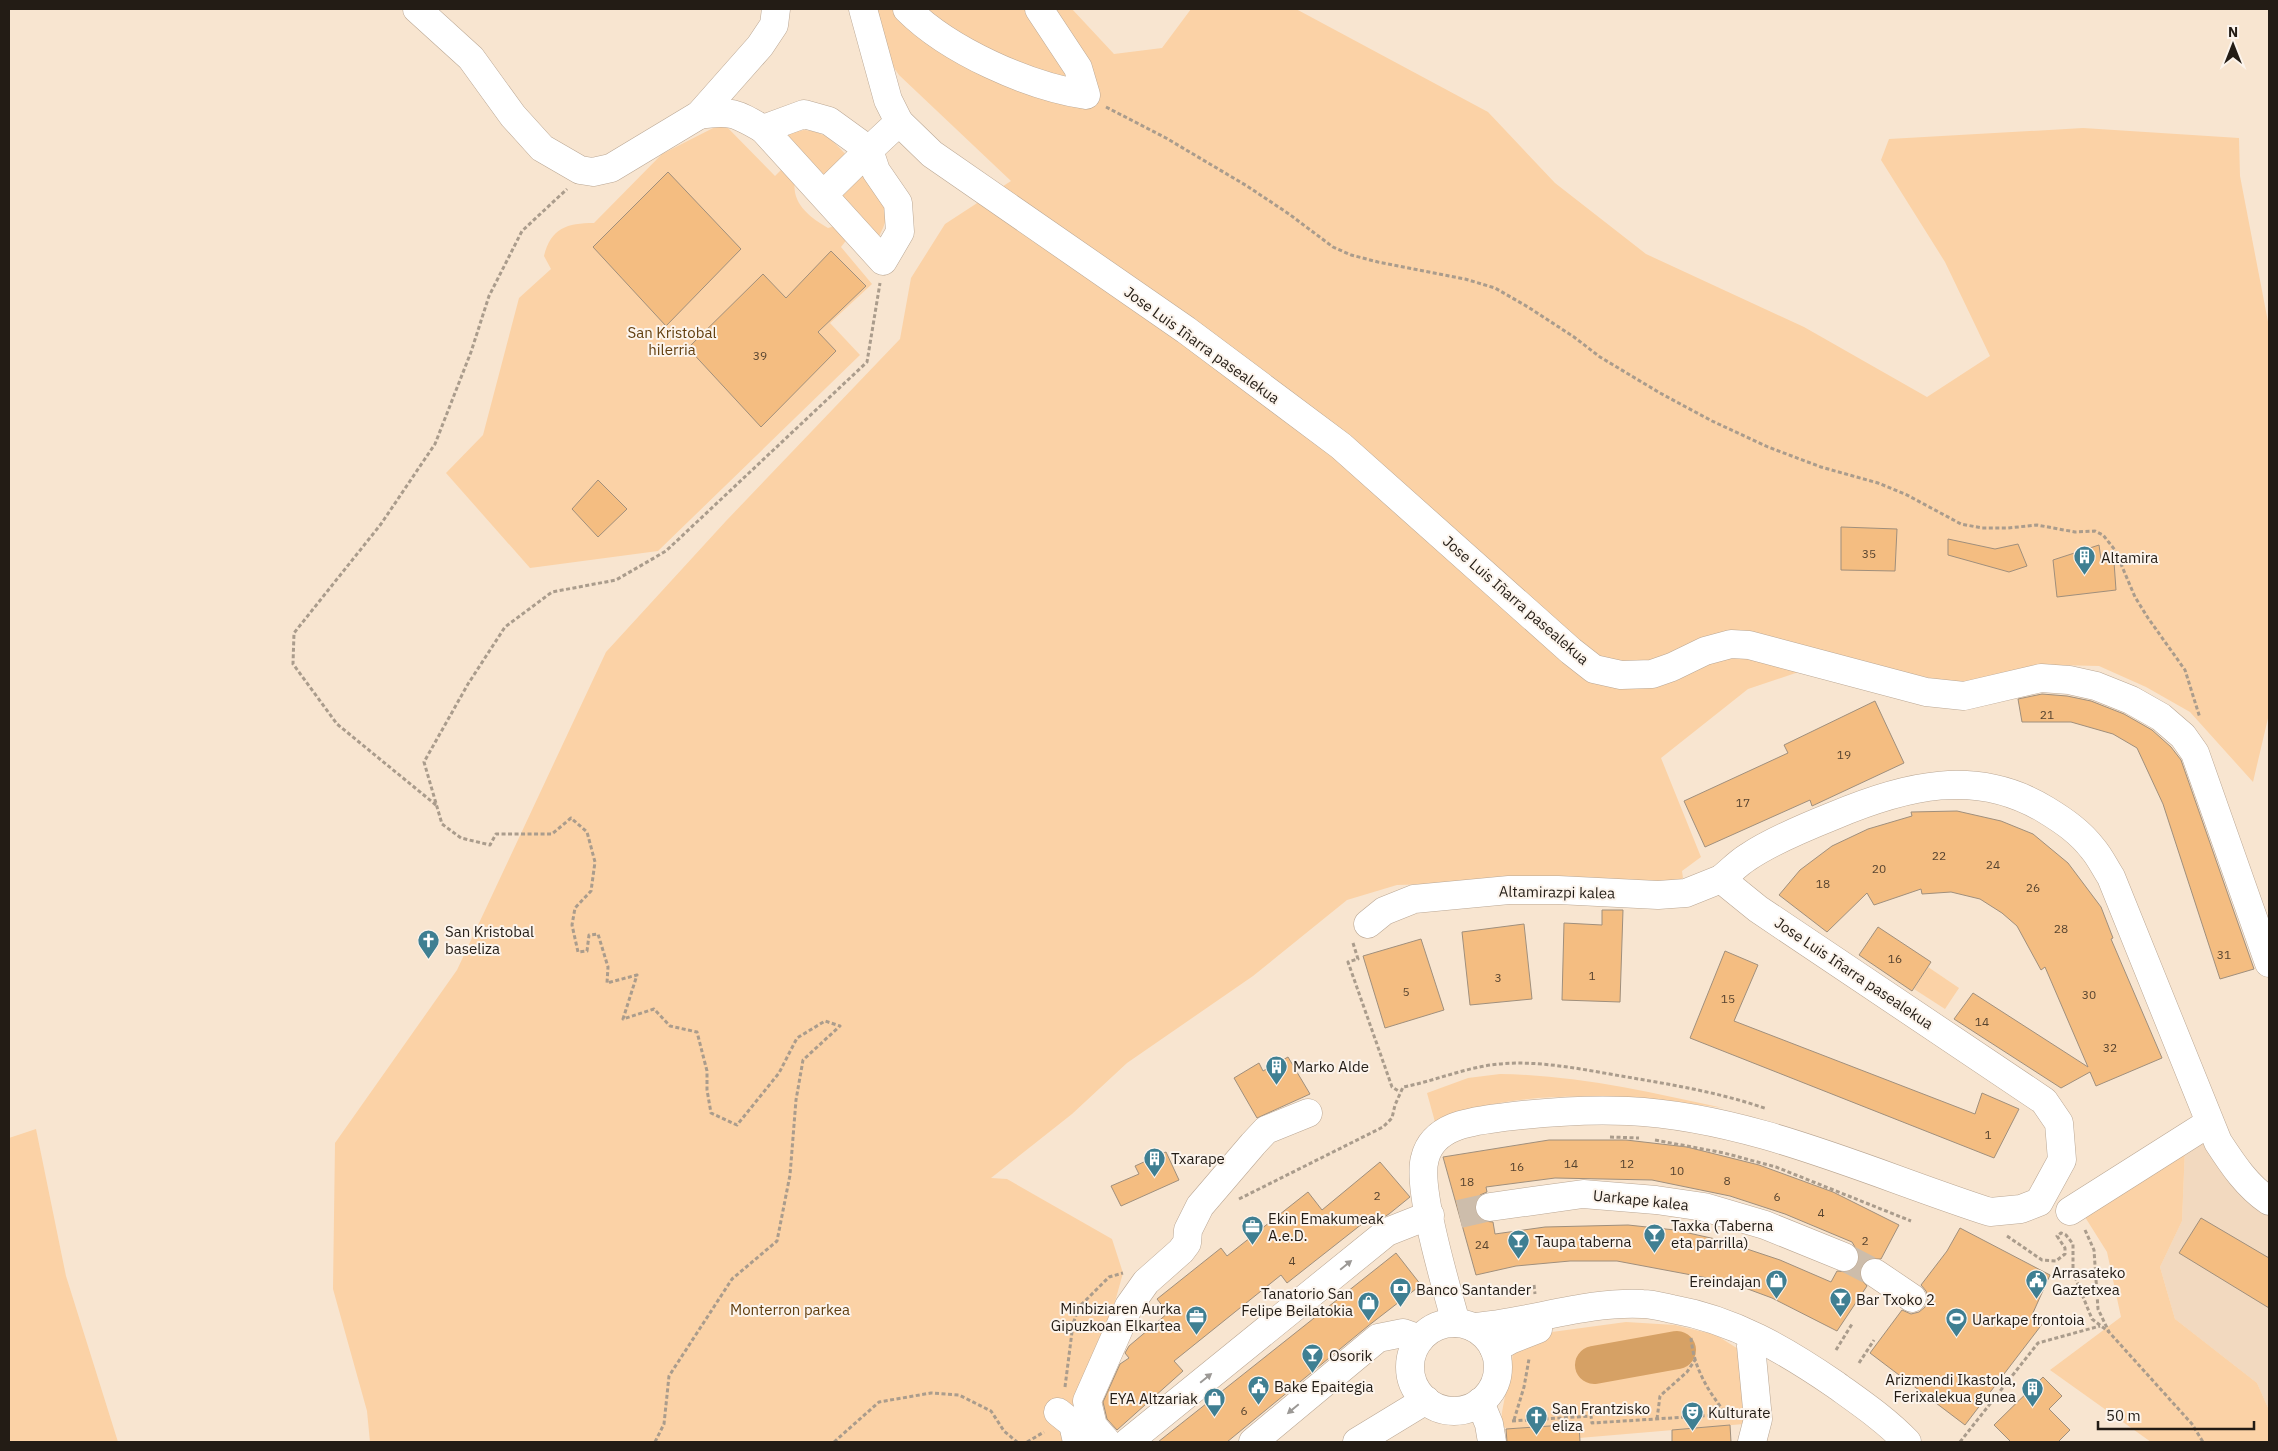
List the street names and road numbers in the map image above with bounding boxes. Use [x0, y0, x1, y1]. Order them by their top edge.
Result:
street label: Jose Luis Iñarra pasealekua [1121, 282, 1283, 408]
street label: Jose Luis Iñarra pasealekua [1439, 531, 1593, 669]
street label: Altamirazpi kalea [1499, 881, 1615, 903]
street label: Jose Luis Iñarra pasealekua [1771, 913, 1937, 1033]
street label: Uarkape kalea [1592, 1186, 1690, 1214]

